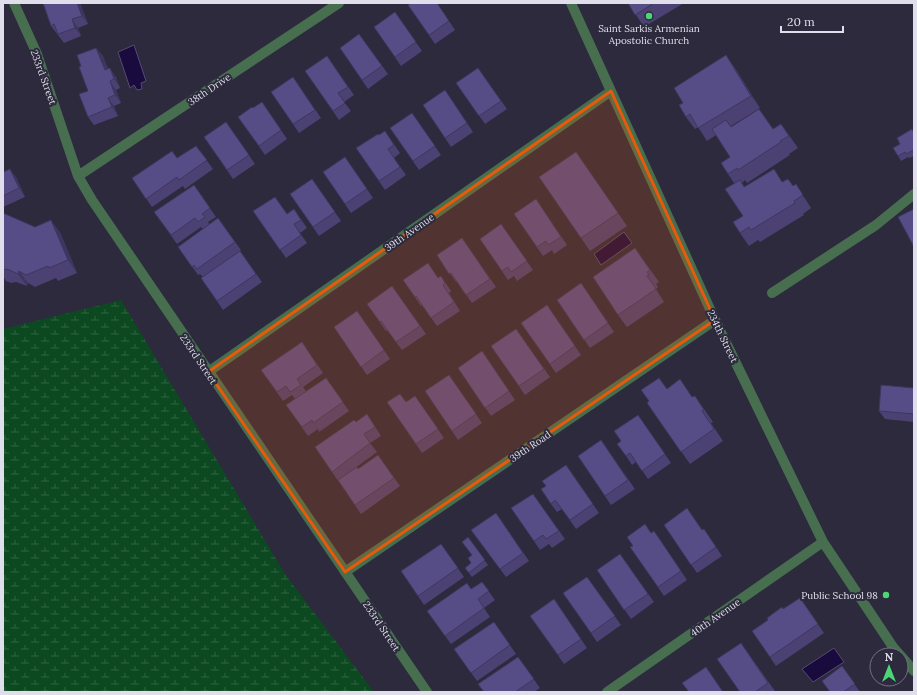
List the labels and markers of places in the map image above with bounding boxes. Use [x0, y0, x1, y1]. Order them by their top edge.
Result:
marker: Saint Sarkis Armenian Apostolic Church [644, 11, 654, 21]
place label: Saint Sarkis Armenian Apostolic Church [598, 22, 700, 47]
place label: Public School 98 [801, 589, 878, 602]
marker: Public School 98 [881, 590, 891, 600]

